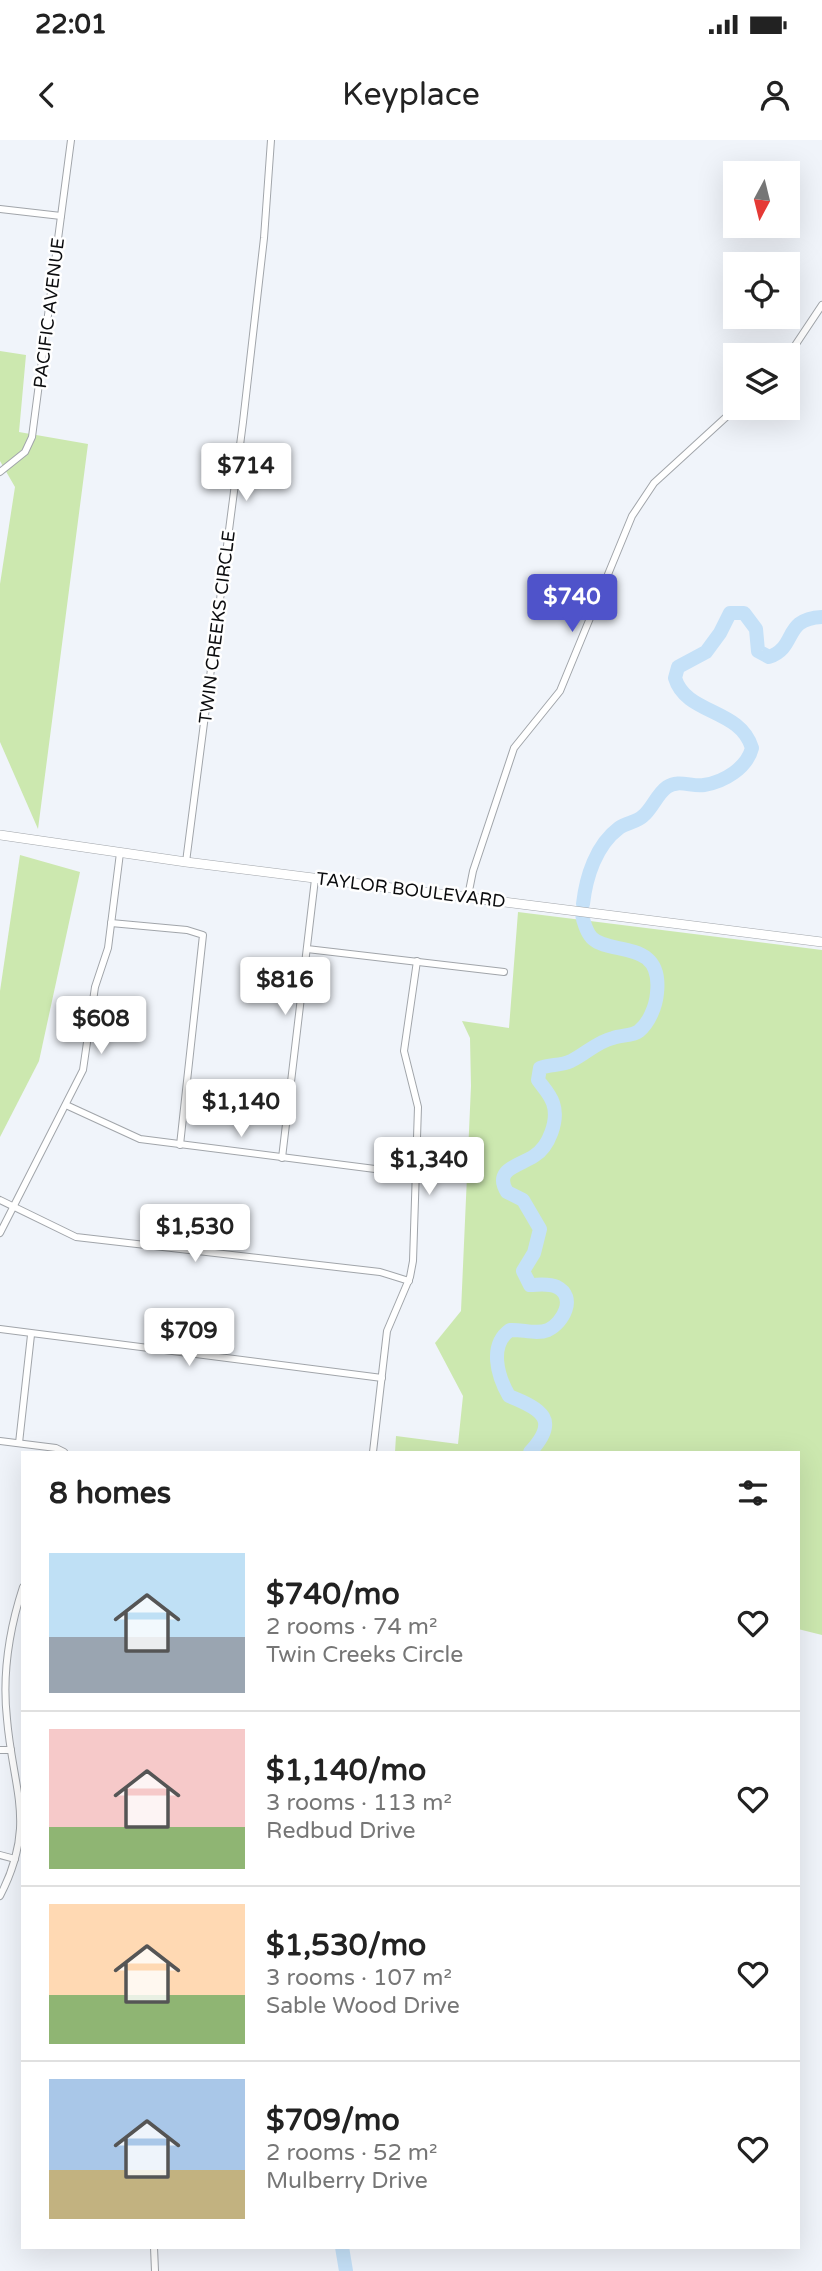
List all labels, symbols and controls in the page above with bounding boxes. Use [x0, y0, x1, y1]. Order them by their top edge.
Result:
text: 22:01 [35, 9, 107, 40]
icon: back [28, 76, 66, 114]
text: Keyplace [342, 76, 480, 114]
icon: person [756, 76, 794, 114]
north arrow [723, 161, 800, 238]
map controls [723, 161, 800, 420]
street label: PACIFIC AVENUE [29, 236, 69, 390]
button: locate [723, 252, 800, 329]
button: layers [723, 343, 800, 420]
pin: $714 [205, 444, 287, 503]
text: $714 [217, 452, 275, 480]
street label: TWIN CREEKS CIRCLE [194, 529, 240, 725]
pin: $740 [531, 574, 613, 634]
text: $740 [543, 583, 601, 611]
street label: TAYLOR BOULEVARD [315, 867, 507, 913]
pin: $816 [244, 958, 326, 1017]
text: $816 [256, 966, 314, 994]
pin: $608 [60, 996, 142, 1056]
text: $608 [72, 1005, 130, 1033]
pin: $1,140 [184, 1080, 298, 1139]
text: $1,140 [202, 1088, 280, 1116]
pin: $1,340 [372, 1138, 486, 1197]
text: $1,340 [390, 1146, 468, 1174]
pin: $1,530 [138, 1204, 252, 1264]
text: $1,530 [156, 1213, 234, 1241]
pin: $709 [148, 1308, 230, 1368]
text: $709 [160, 1317, 218, 1345]
icon: filters [734, 1474, 772, 1512]
text: 8 homes [49, 1475, 171, 1512]
text: $740/mo [266, 1576, 400, 1613]
icon: home [105, 1581, 189, 1665]
icon: heart [734, 1604, 772, 1642]
text: 2 rooms · 74 m² [266, 1613, 437, 1641]
text: Twin Creeks Circle [266, 1641, 463, 1669]
text: $1,140/mo [266, 1752, 426, 1789]
icon: home [105, 1757, 189, 1841]
icon: heart [734, 1780, 772, 1818]
text: 3 rooms · 113 m² [266, 1789, 452, 1817]
text: Redbud Drive [266, 1817, 416, 1845]
text: $1,530/mo [266, 1927, 426, 1964]
icon: home [105, 1932, 189, 2016]
icon: heart [734, 1955, 772, 1993]
text: 3 rooms · 107 m² [266, 1964, 452, 1992]
text: Sable Wood Drive [266, 1992, 460, 2020]
text: $709/mo [266, 2102, 400, 2139]
icon: home [105, 2107, 189, 2191]
icon: heart [734, 2130, 772, 2168]
text: 2 rooms · 52 m² [266, 2139, 437, 2167]
text: Mulberry Drive [266, 2167, 428, 2195]

